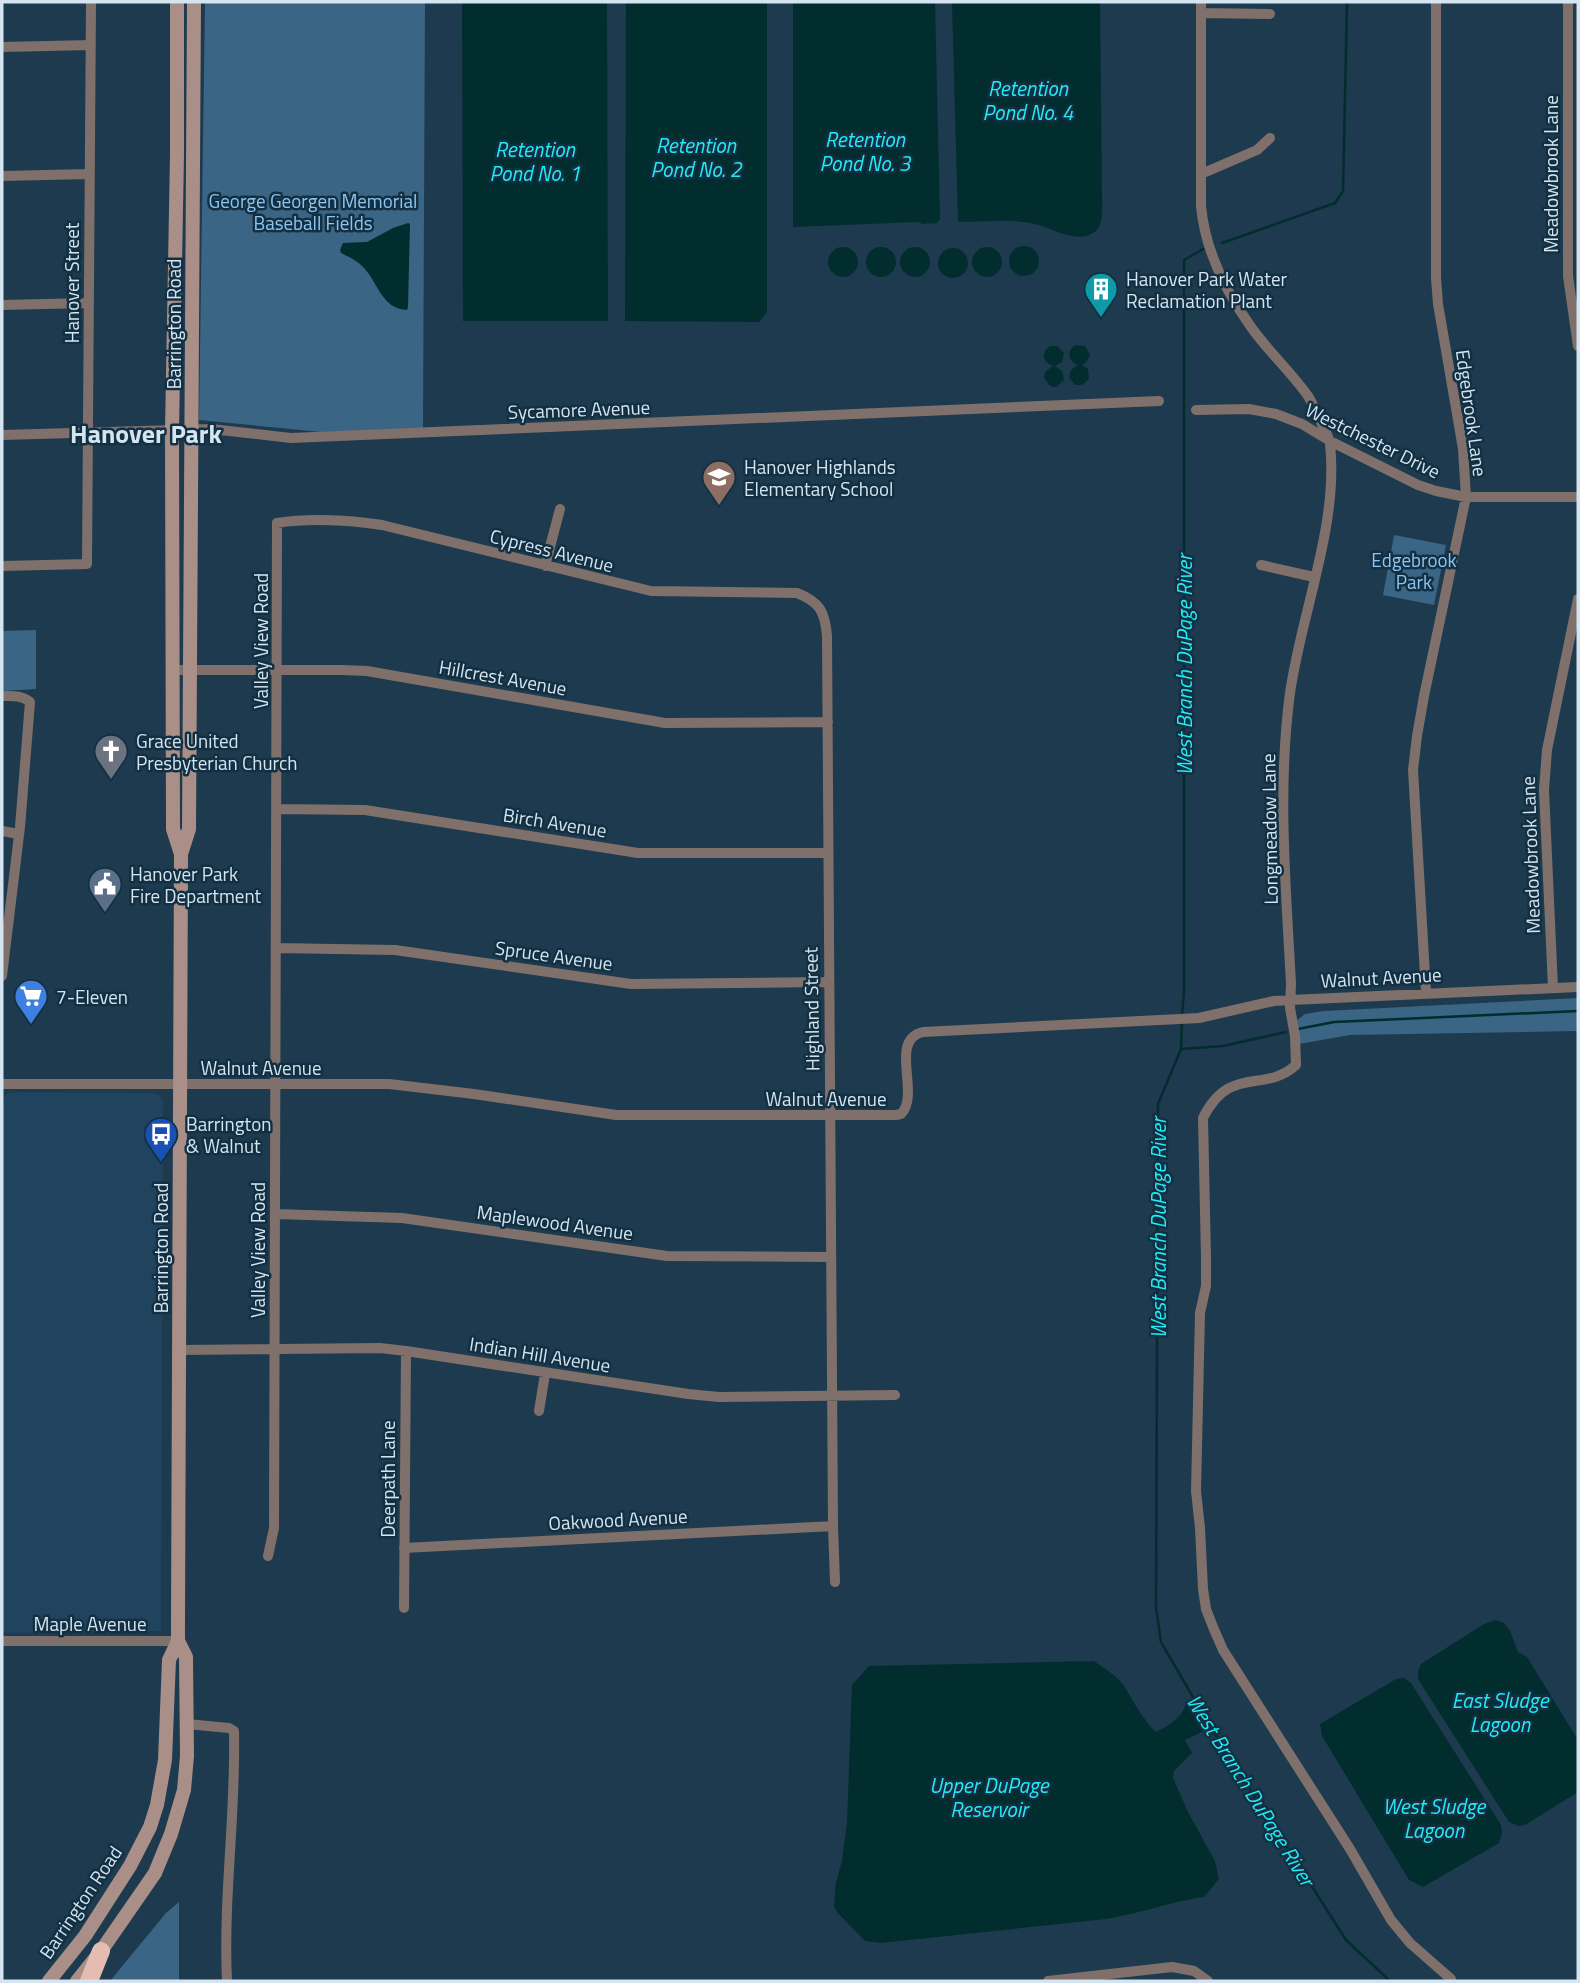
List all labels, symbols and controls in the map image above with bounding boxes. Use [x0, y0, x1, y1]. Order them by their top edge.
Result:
water label: Retention Pond No. 4 [983, 72, 1074, 128]
street label: Meadowbrook Lane [1536, 95, 1565, 253]
water label: Retention Pond No. 3 [820, 123, 912, 179]
water label: Retention Pond No. 2 [651, 129, 743, 185]
water label: Retention Pond No. 1 [490, 133, 581, 189]
park label: George Georgen Memorial Baseball Fields [209, 186, 417, 237]
street label: Hanover Street [57, 222, 86, 343]
street label: Barrington Road [159, 259, 188, 389]
place label: Hanover Park Water Reclamation Plant [1126, 264, 1288, 315]
building icon: Hanover Park Water Reclamation Plant [1082, 270, 1120, 319]
street label: Edgebrook Lane [1449, 348, 1495, 478]
street label: Sycamore Avenue [507, 392, 651, 426]
street label: Westchester Drive [1301, 395, 1445, 485]
district label: Hanover Park [70, 414, 223, 453]
place label: Hanover Highlands Elementary School [744, 452, 896, 503]
school or university icon: Hanover Highlands Elementary School [700, 458, 738, 507]
street label: Cypress Avenue [487, 521, 617, 579]
park label: Edgebrook Park [1371, 545, 1457, 596]
water label: West Branch DuPage River [1168, 552, 1200, 776]
street label: Valley View Road [246, 573, 275, 709]
street label: Hillcrest Avenue [437, 652, 569, 702]
place label: Grace United Presbyterian Church [136, 726, 297, 777]
church icon: Grace United Presbyterian Church [92, 732, 130, 781]
street label: Longmeadow Lane [1253, 753, 1285, 905]
street label: Meadowbrook Lane [1513, 776, 1547, 934]
street label: Birch Avenue [501, 800, 609, 844]
place label: Hanover Park Fire Department [130, 859, 262, 910]
public building icon: Hanover Park Fire Department [86, 865, 124, 914]
street label: Spruce Avenue [493, 932, 615, 978]
street label: Highland Street [795, 946, 827, 1071]
street label: Walnut Avenue [1320, 959, 1442, 995]
supermarket icon: 7-Eleven [12, 977, 50, 1026]
place label: 7-Eleven [56, 982, 128, 1011]
street label: Walnut Avenue [200, 1053, 322, 1082]
street label: Walnut Avenue [765, 1084, 887, 1113]
place label: Barrington & Walnut [186, 1109, 271, 1160]
bus stop icon: Barrington & Walnut [142, 1115, 180, 1164]
water label: West Branch DuPage River [1142, 1115, 1174, 1339]
street label: Valley View Road [243, 1182, 272, 1318]
street label: Barrington Road [146, 1183, 175, 1313]
street label: Maplewood Avenue [475, 1197, 635, 1247]
street label: Indian Hill Avenue [467, 1329, 613, 1379]
street label: Deerpath Lane [373, 1420, 402, 1538]
street label: Oakwood Avenue [548, 1501, 688, 1537]
street label: Maple Avenue [33, 1609, 147, 1638]
water label: East Sludge Lagoon [1452, 1684, 1550, 1740]
water label: West Branch DuPage River [1179, 1688, 1324, 1894]
water label: Upper DuPage Reservoir [929, 1769, 1050, 1825]
water label: West Sludge Lagoon [1383, 1790, 1487, 1846]
street label: Barrington Road [31, 1840, 129, 1964]

